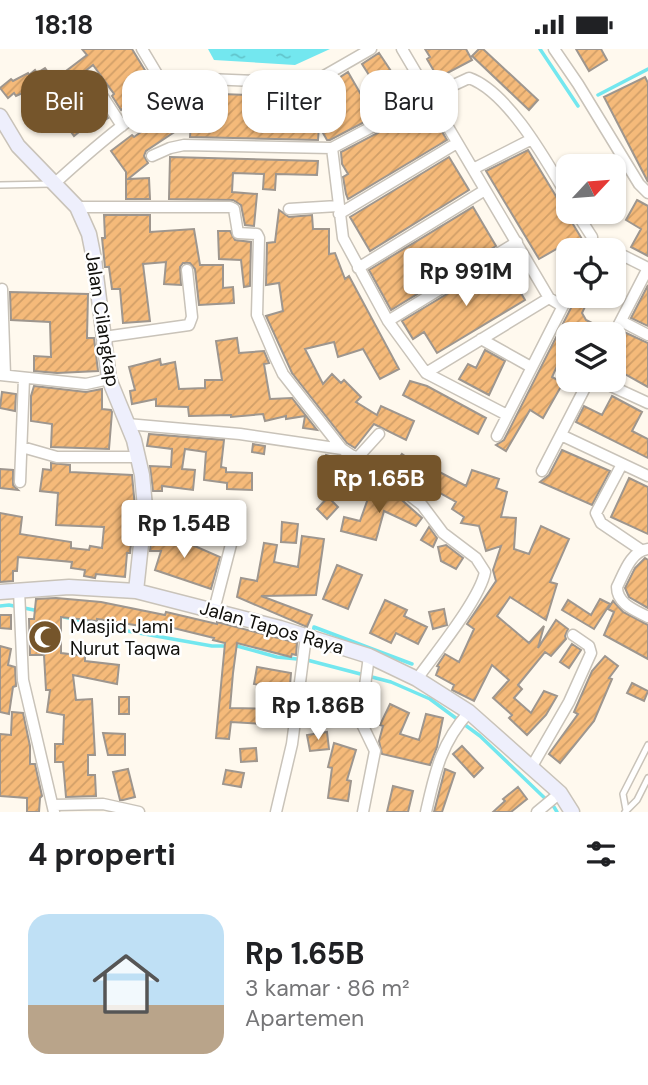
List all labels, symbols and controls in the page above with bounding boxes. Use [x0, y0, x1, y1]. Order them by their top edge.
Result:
text: 18:18 [35, 8, 93, 42]
chip: Beli [21, 70, 108, 133]
chip: Sewa [122, 70, 228, 133]
chip: Filter [242, 70, 346, 133]
chip: Baru [360, 70, 458, 133]
north arrow [556, 154, 626, 224]
map controls [556, 154, 626, 392]
button: locate [556, 238, 626, 308]
pin: Rp 991M [401, 249, 531, 308]
street label: Jalan Cilangkap [79, 250, 126, 388]
text: Rp 991M [420, 256, 512, 286]
button: layers [556, 322, 626, 392]
pin: Rp 1.65B [307, 455, 451, 515]
text: Rp 1.65B [333, 463, 425, 493]
pin: Rp 1.54B [112, 501, 256, 560]
text: Rp 1.54B [137, 508, 231, 538]
street label: Jalan Tapos Raya [197, 595, 347, 660]
place label: Masjid Jami Nurut Taqwa [70, 614, 180, 661]
mosque icon: Masjid Jami Nurut Taqwa [26, 618, 64, 656]
pin: Rp 1.86B [246, 683, 390, 742]
text: Rp 1.86B [272, 690, 364, 720]
text: 4 properti [28, 835, 176, 874]
icon: filters [582, 835, 620, 873]
text: Rp 1.65B [245, 934, 364, 973]
icon: home [84, 942, 168, 1026]
text: 3 kamar · 86 m² [245, 973, 410, 1003]
text: Apartemen [245, 1003, 364, 1033]

